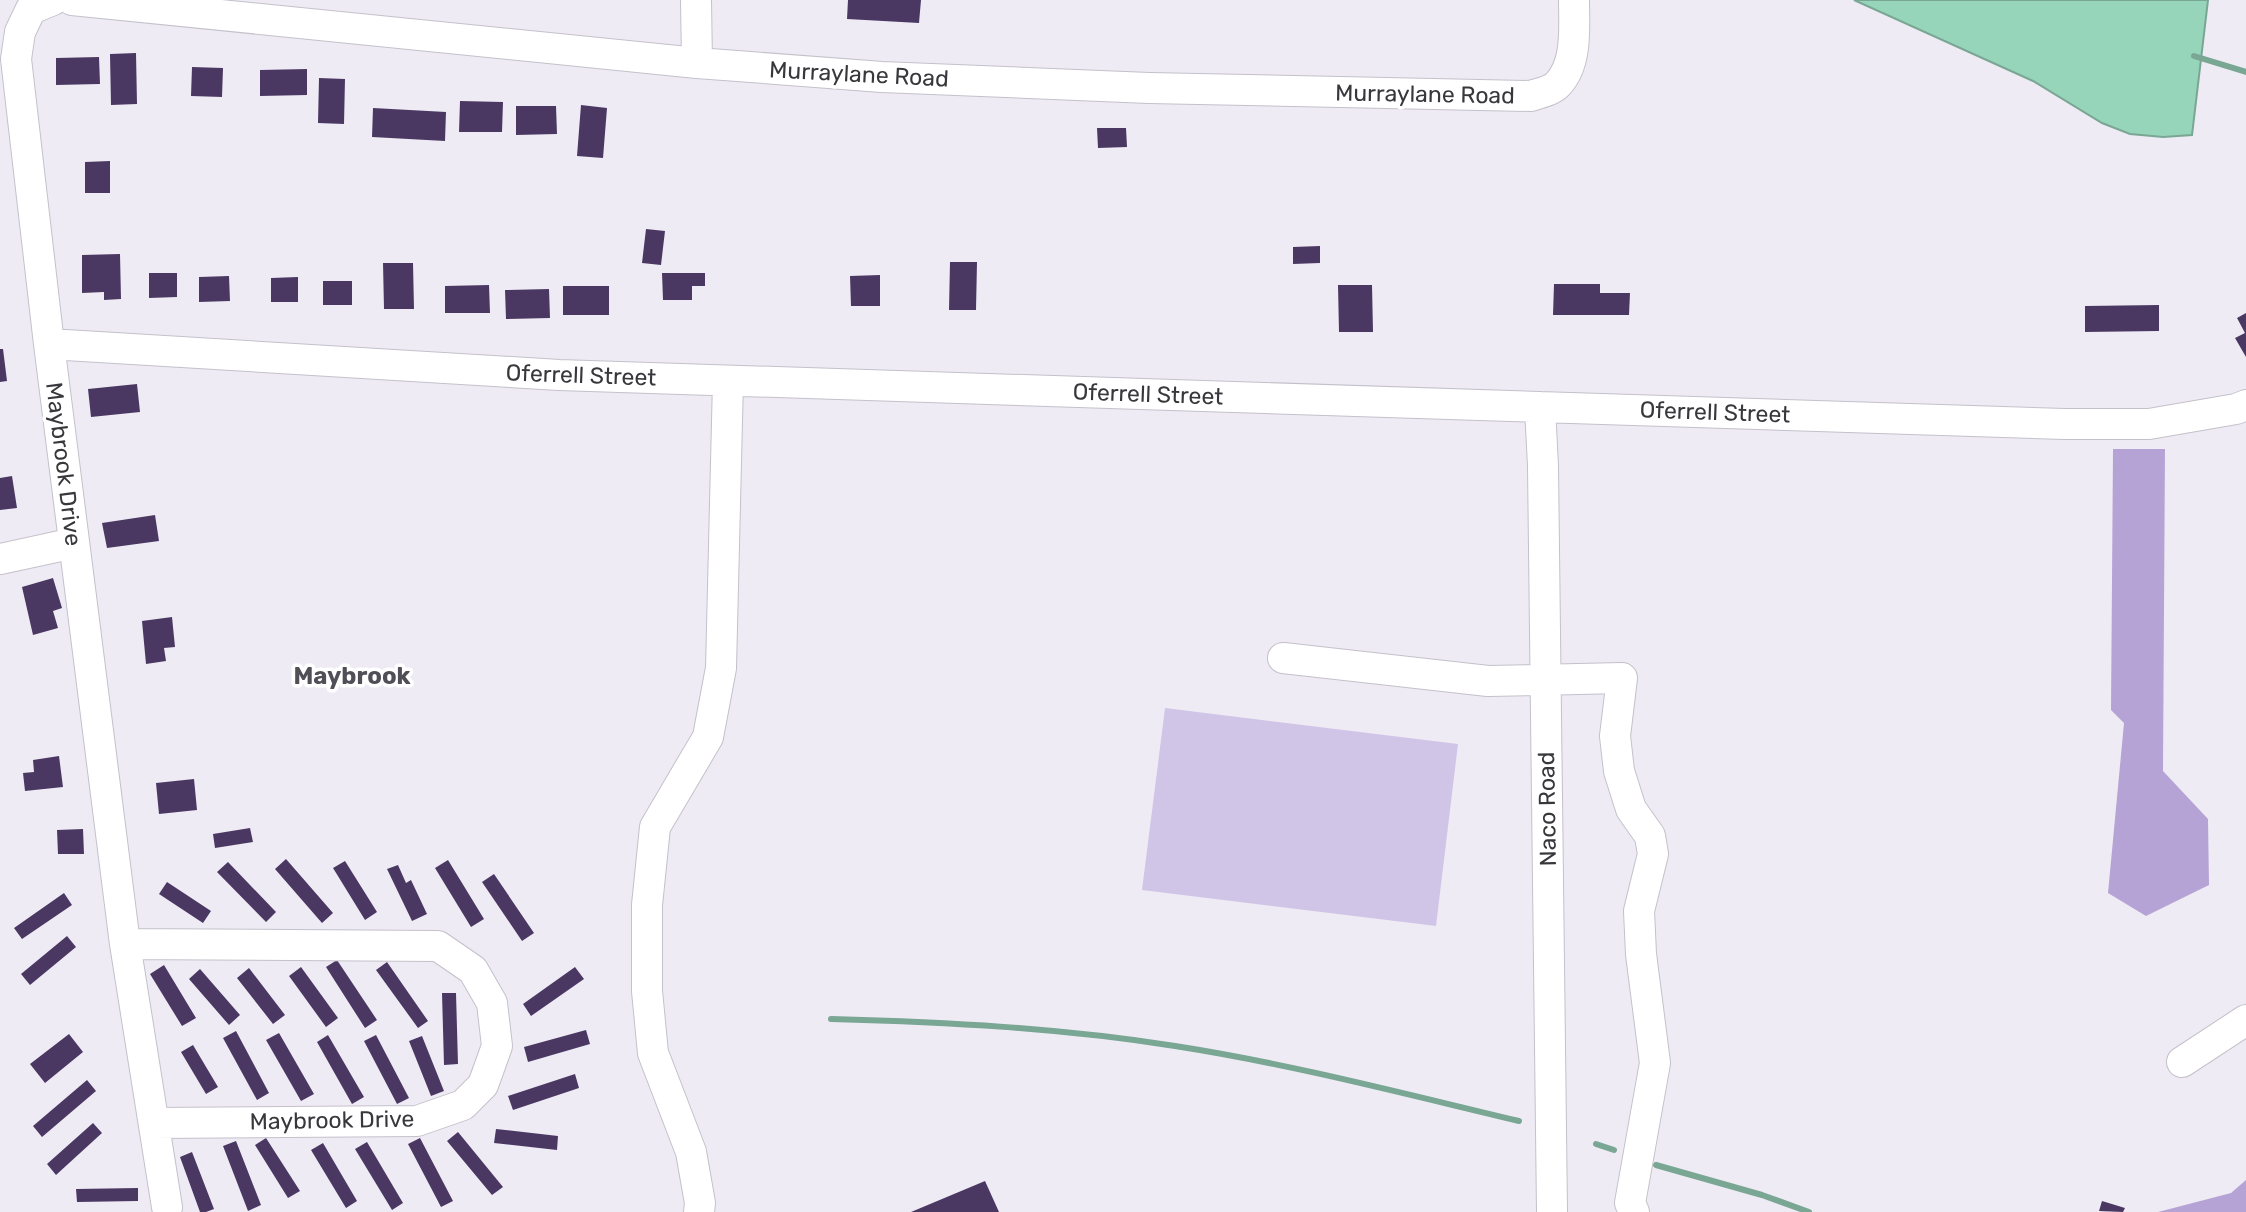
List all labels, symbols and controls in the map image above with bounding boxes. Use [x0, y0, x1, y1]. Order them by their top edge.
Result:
street label: Murraylane Road [768, 55, 950, 93]
street label: Murraylane Road [1335, 78, 1515, 110]
street label: Oferrell Street [505, 358, 657, 392]
street label: Oferrell Street [1072, 377, 1224, 411]
street label: Maybrook Drive [40, 381, 88, 547]
street label: Oferrell Street [1639, 395, 1791, 429]
district label: Maybrook [293, 662, 411, 690]
street label: Naco Road [1532, 751, 1562, 867]
street label: Maybrook Drive [249, 1105, 415, 1135]

